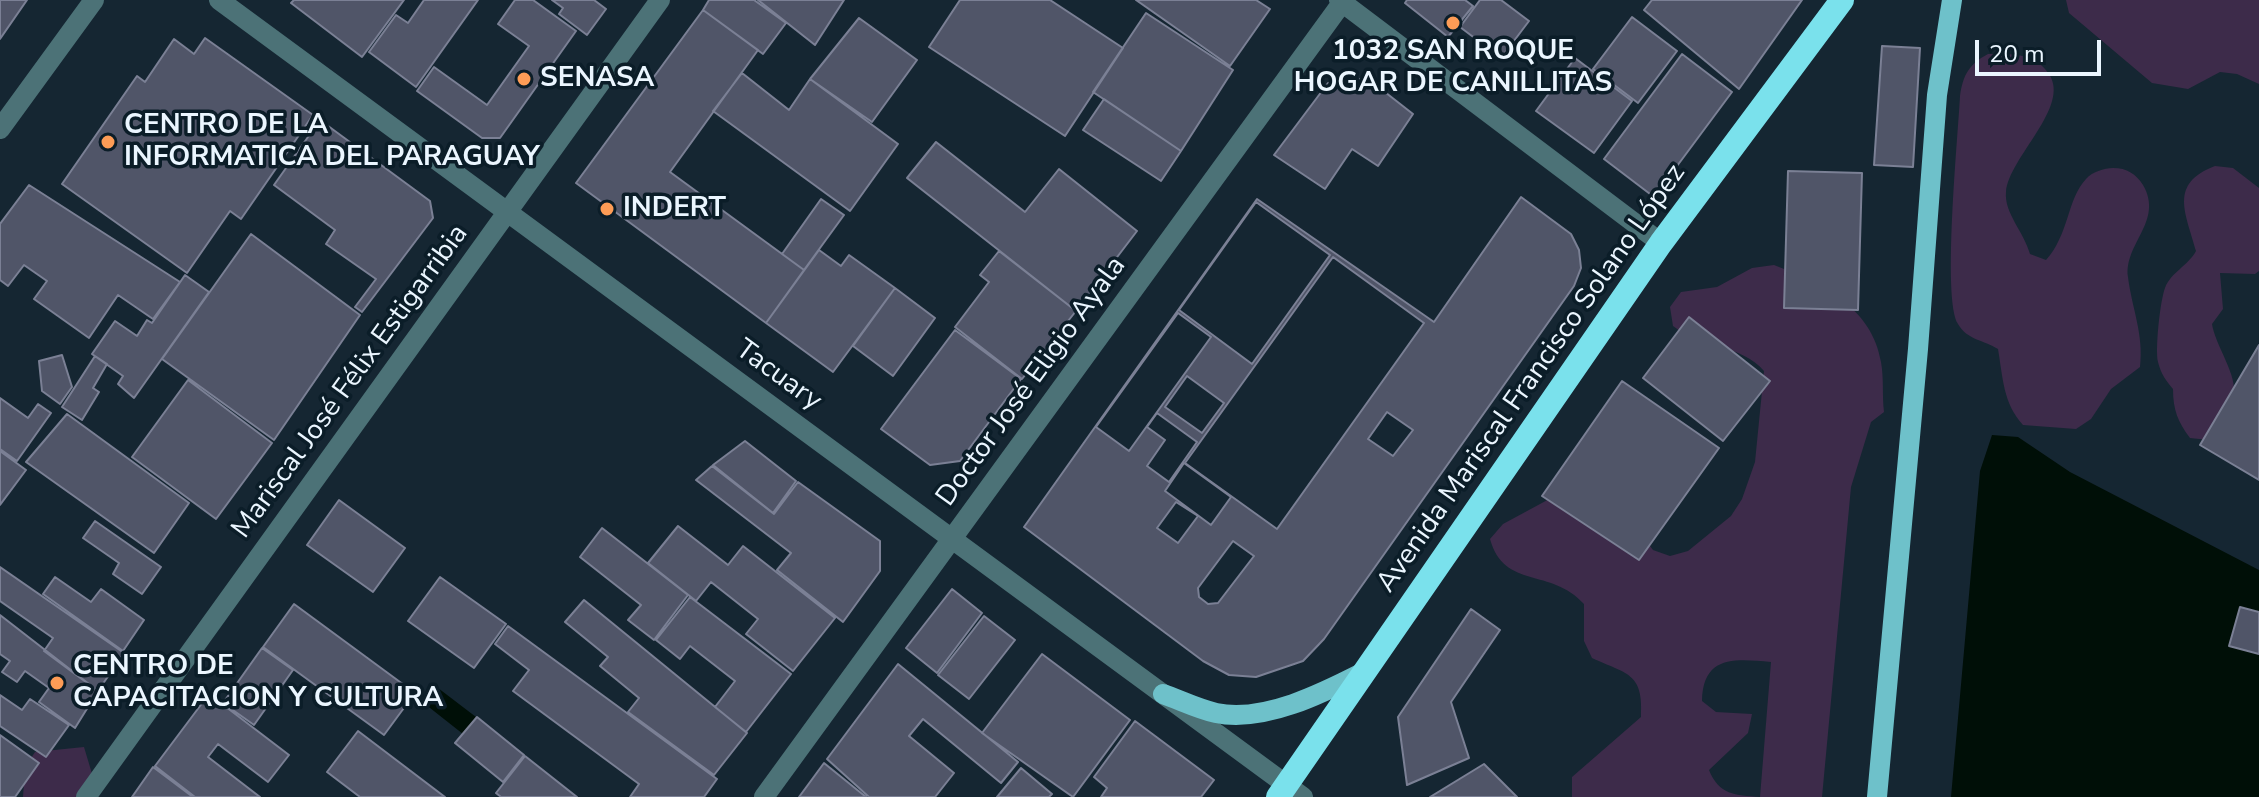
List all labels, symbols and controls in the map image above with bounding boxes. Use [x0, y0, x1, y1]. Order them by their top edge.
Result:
marker: 1032 SAN ROQUE HOGAR DE CANILLITAS [1444, 14, 1462, 32]
scale bar [1979, 24, 2105, 74]
place label: 1032 SAN ROQUE HOGAR DE CANILLITAS [1294, 35, 1612, 101]
text: 20 m [1989, 38, 2045, 70]
place label: SENASA [540, 62, 654, 96]
marker: SENASA [515, 70, 533, 88]
place label: CENTRO DE LA INFORMATICA DEL PARAGUAY [124, 109, 540, 175]
marker: CENTRO DE LA INFORMATICA DEL PARAGUAY [99, 133, 117, 151]
street label: Avenida Mariscal Francisco Solano López [1371, 158, 1693, 600]
place label: INDERT [623, 192, 726, 226]
marker: INDERT [598, 200, 616, 218]
street label: Mariscal José Félix Estigarribia [226, 219, 476, 545]
street label: Doctor José Eligio Ayala [930, 251, 1134, 513]
street label: Tacuary [728, 334, 828, 418]
place label: CENTRO DE CAPACITACION Y CULTURA [73, 650, 443, 716]
marker: CENTRO DE CAPACITACION Y CULTURA [48, 674, 66, 692]

